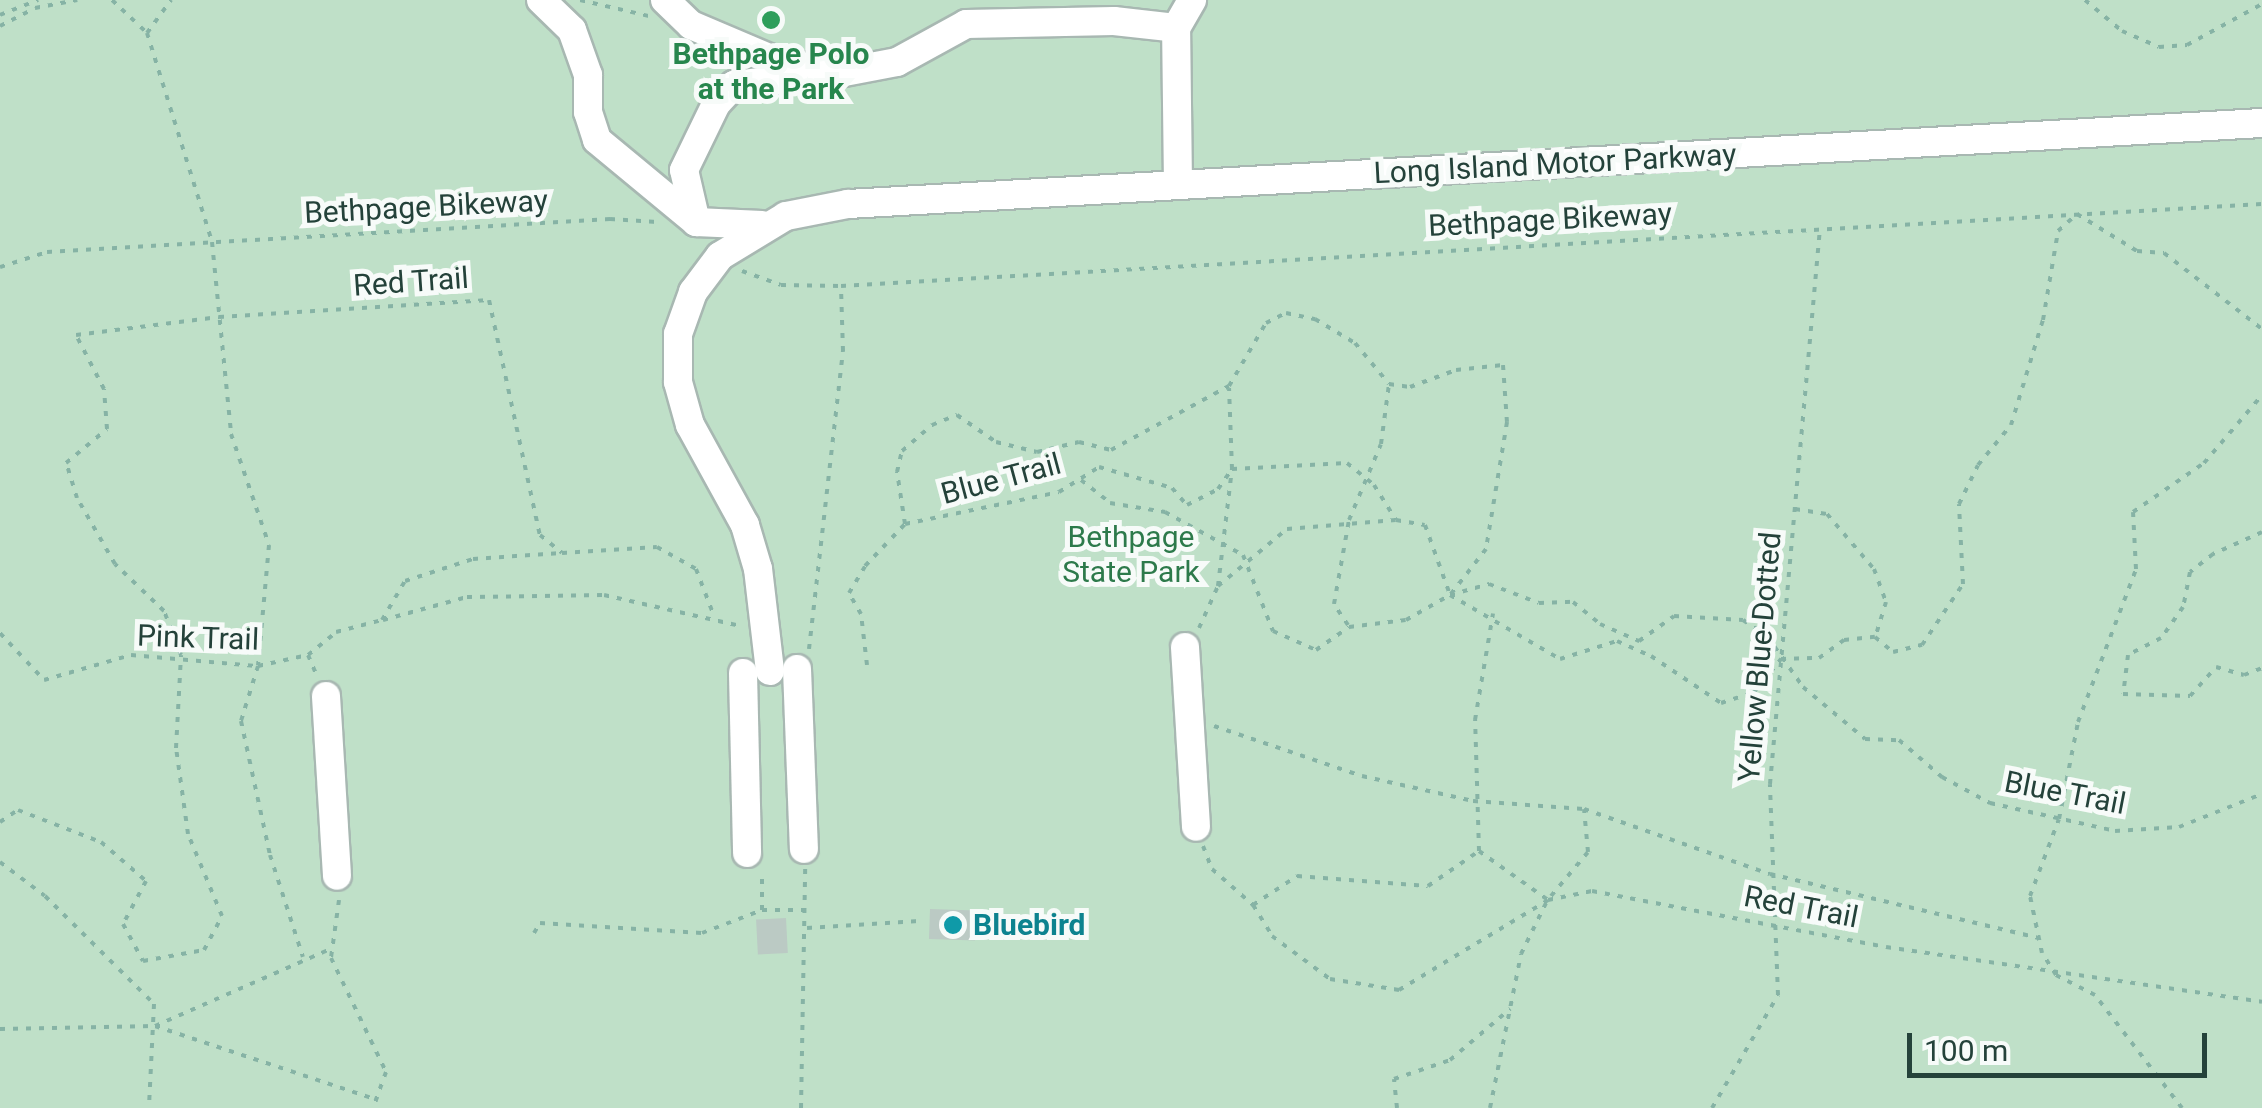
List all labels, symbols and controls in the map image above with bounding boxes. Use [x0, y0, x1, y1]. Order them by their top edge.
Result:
marker: Bethpage Polo at the Park [760, 9, 782, 31]
place label: Bethpage Polo at the Park [673, 36, 869, 106]
street label: Long Island Motor Parkway [1373, 137, 1737, 191]
street label: Bethpage Bikeway [303, 183, 549, 231]
street label: Bethpage Bikeway [1427, 196, 1673, 244]
street label: Red Trail [352, 260, 470, 304]
street label: Blue Trail [937, 446, 1065, 512]
park label: Bethpage State Park [1062, 519, 1200, 590]
street label: Yellow Blue-Dotted [1731, 531, 1789, 783]
street label: Pink Trail [136, 618, 260, 658]
street label: Blue Trail [2001, 764, 2129, 822]
street label: Red Trail [1741, 878, 1861, 936]
place label: Bluebird [973, 907, 1086, 943]
marker: Bluebird [942, 914, 964, 936]
scale bar [1912, 1013, 2212, 1075]
text: 100 m [1924, 1033, 2008, 1068]

